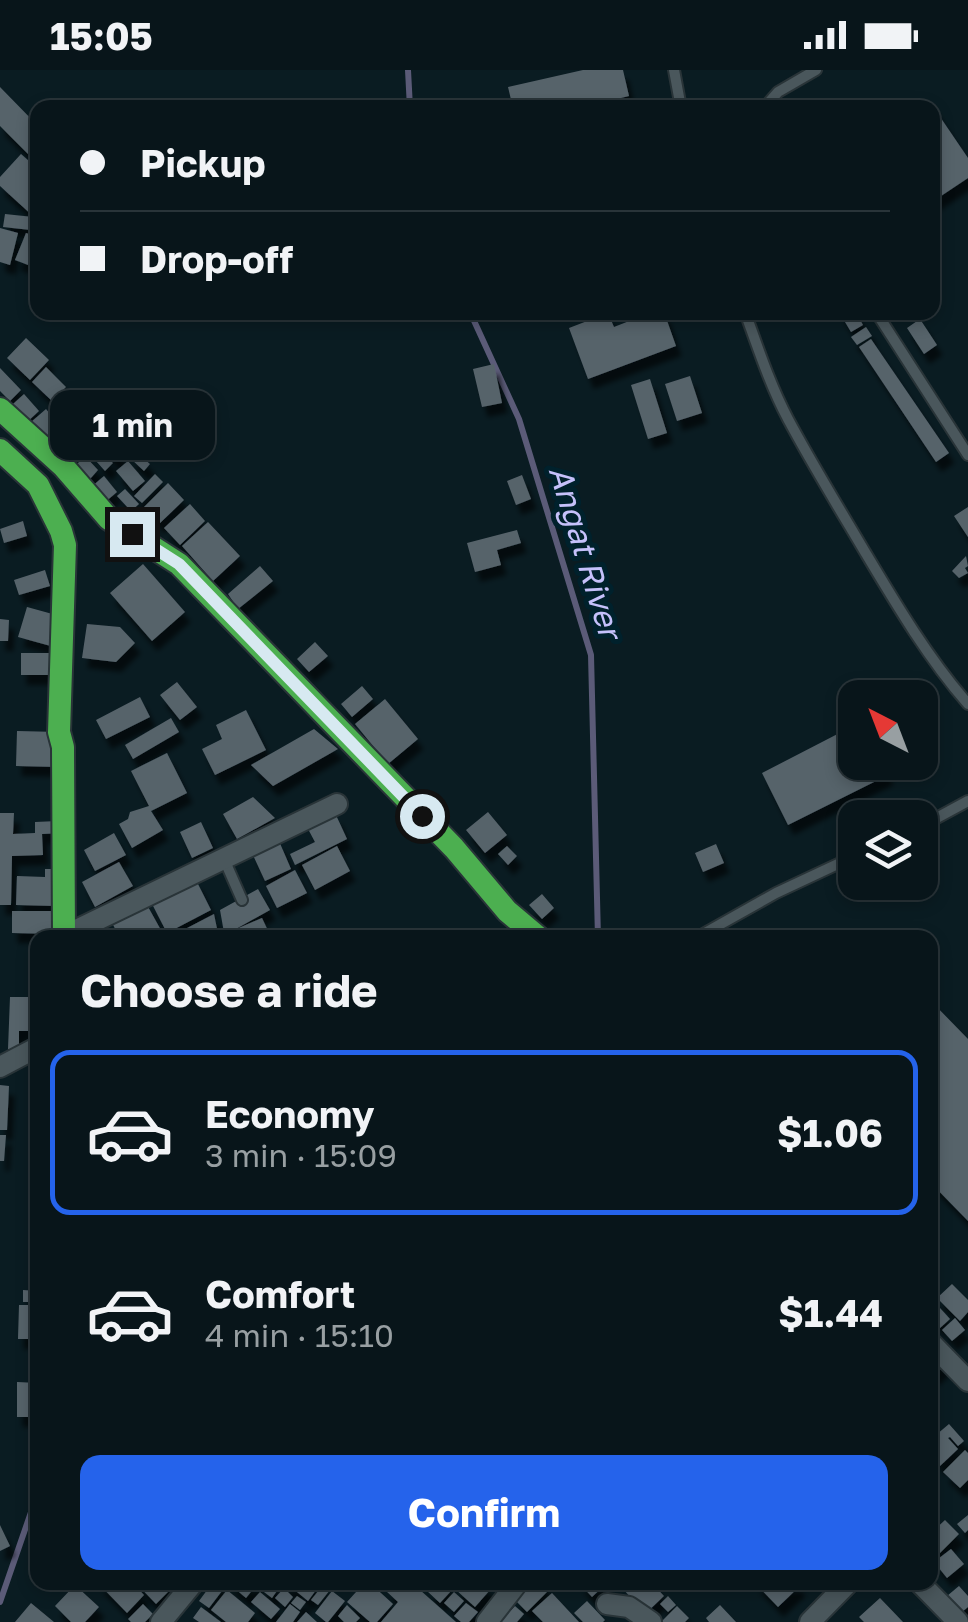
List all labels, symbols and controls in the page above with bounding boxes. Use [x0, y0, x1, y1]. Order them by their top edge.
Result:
text: 15:05 [50, 13, 153, 58]
text: Pickup [140, 140, 266, 185]
text: Drop-off [140, 236, 293, 281]
callout: 1 min [49, 389, 214, 459]
text: 1 min [92, 406, 173, 444]
water label: Angat River [542, 461, 631, 647]
route end [110, 512, 155, 557]
north arrow [838, 680, 938, 780]
map controls [838, 680, 938, 900]
route start [400, 794, 445, 839]
button: layers [838, 800, 938, 900]
text: Choose a ride [80, 963, 378, 1017]
icon: car [85, 1088, 175, 1178]
text: Economy [205, 1091, 374, 1136]
text: $1.06 [777, 1110, 883, 1155]
text: 3 min · 15:09 [205, 1136, 397, 1174]
icon: car [85, 1268, 175, 1358]
text: Comfort [205, 1271, 355, 1316]
text: $1.44 [778, 1290, 883, 1335]
text: 4 min · 15:10 [205, 1316, 394, 1354]
button: Confirm [80, 1455, 888, 1570]

